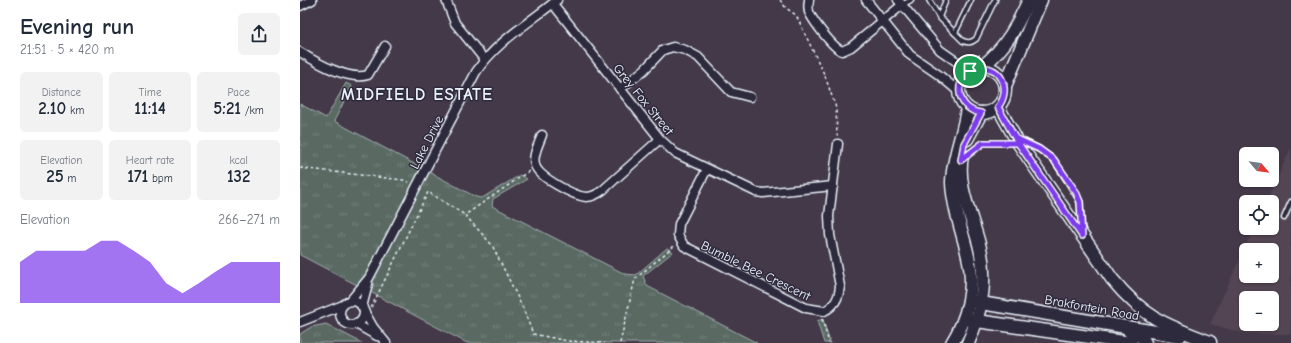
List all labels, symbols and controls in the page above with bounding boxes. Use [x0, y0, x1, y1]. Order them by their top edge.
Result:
button: share [238, 13, 280, 55]
text: Evening run [20, 14, 134, 40]
text: 21:51 · 5 × 420 m [20, 42, 114, 57]
pin [953, 54, 987, 88]
icon: arrive [959, 60, 981, 82]
street label: Grey Fox Street [610, 61, 678, 139]
district label: MIDFIELD ESTATE [341, 85, 493, 104]
text: Distance [42, 86, 81, 99]
text: Time [139, 86, 161, 99]
text: Pace [228, 86, 250, 99]
text: 2.10 [38, 99, 66, 118]
text: 11:14 [134, 99, 166, 118]
text: 5:21 [213, 99, 241, 118]
text: km [66, 104, 84, 117]
text: /km [241, 104, 264, 117]
street label: Lake Drive [407, 113, 446, 171]
north arrow [1239, 147, 1279, 187]
map controls [1239, 147, 1279, 331]
text: Elevation [40, 154, 82, 167]
text: Heart rate [126, 154, 174, 167]
text: kcal [229, 154, 248, 167]
text: 25 [46, 167, 64, 186]
text: 171 [127, 167, 148, 186]
text: 132 [227, 167, 250, 186]
text: m [64, 172, 76, 185]
text: bpm [148, 172, 173, 185]
button: locate [1239, 195, 1279, 235]
text: Elevation [20, 212, 70, 227]
text: 266–271 m [218, 212, 280, 227]
street label: Bumble Bee Crescent [699, 237, 814, 304]
button: + [1239, 243, 1279, 283]
button: − [1239, 291, 1279, 331]
street label: Brakfontein Road [1043, 292, 1140, 323]

